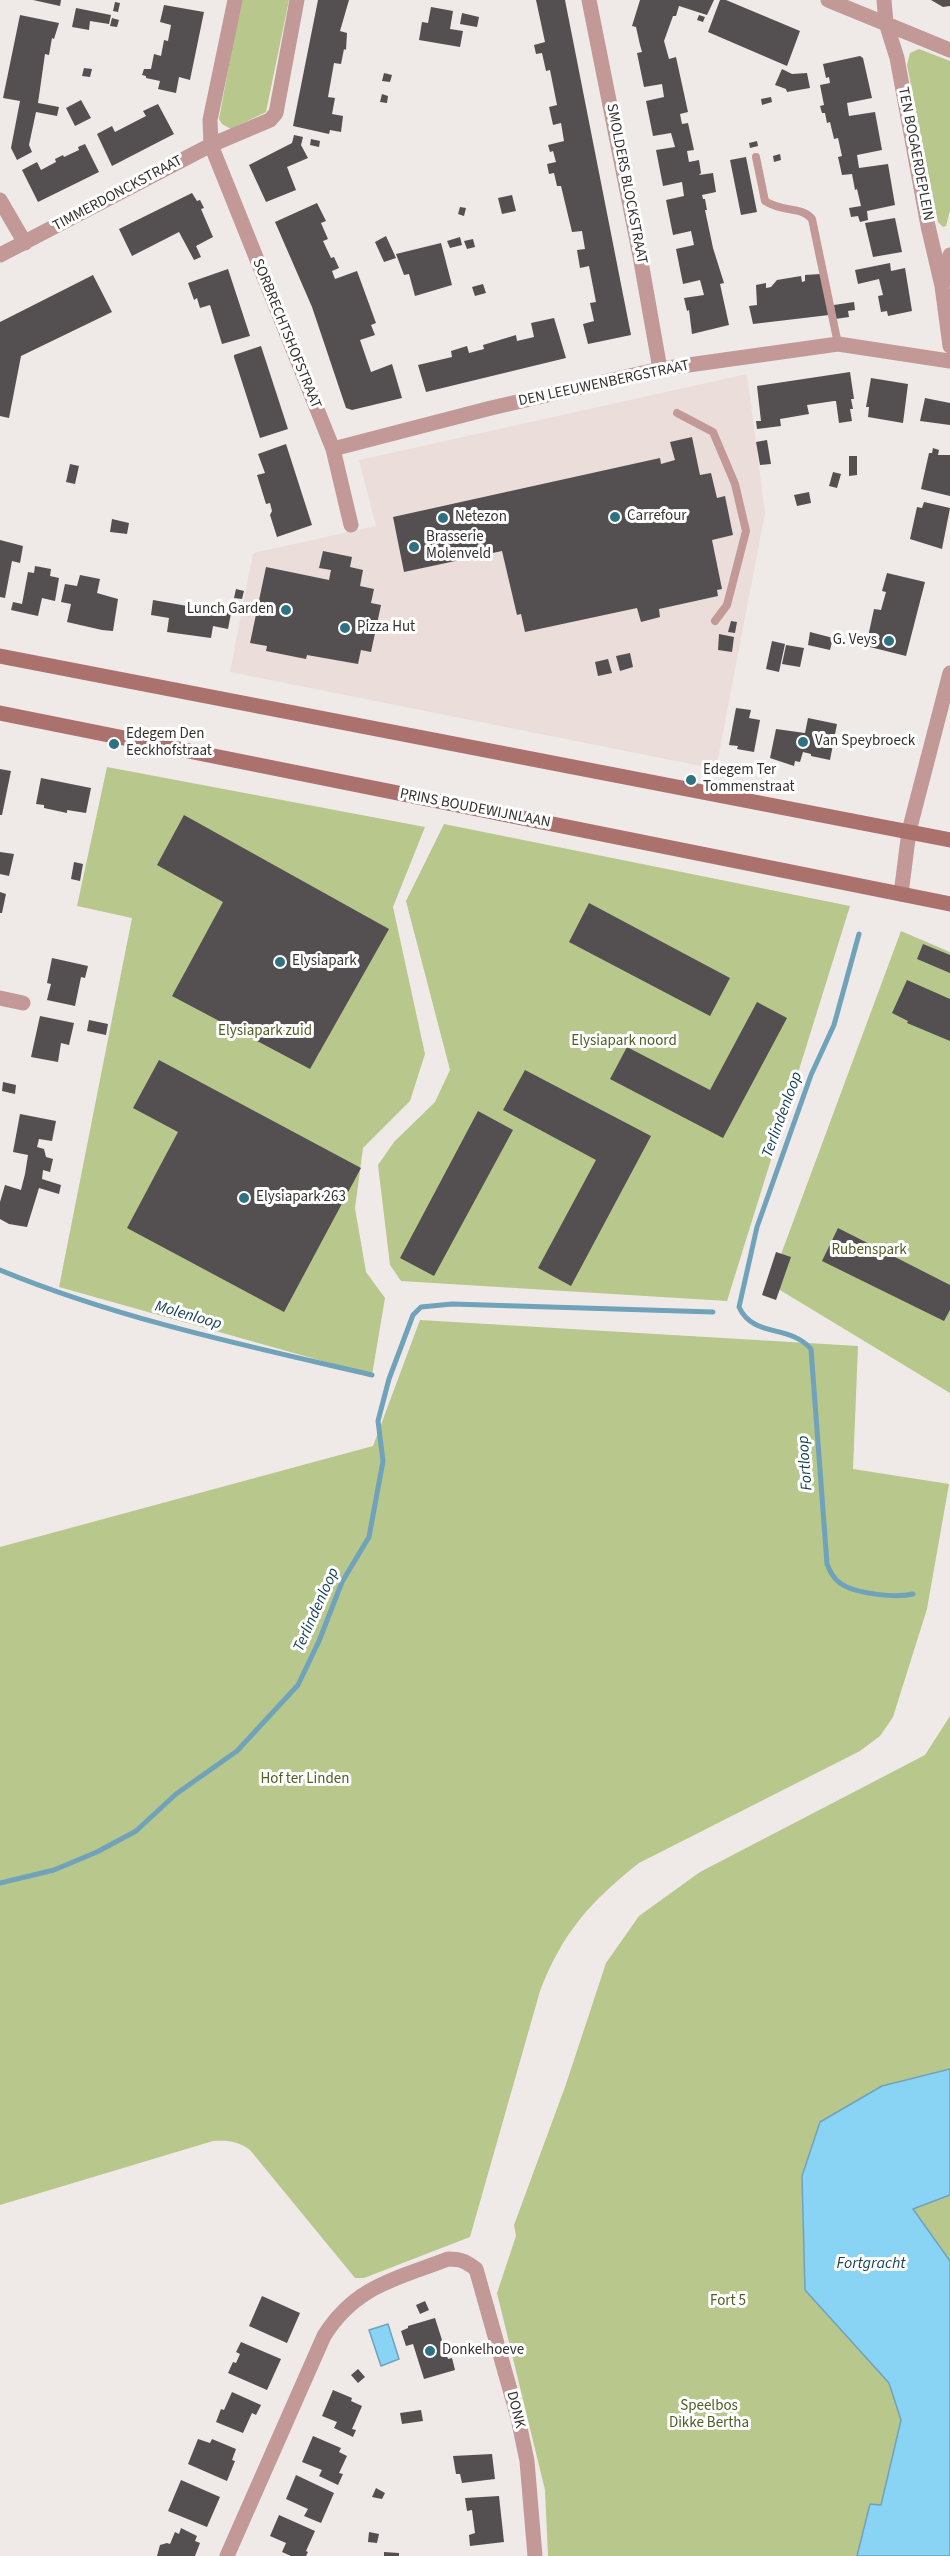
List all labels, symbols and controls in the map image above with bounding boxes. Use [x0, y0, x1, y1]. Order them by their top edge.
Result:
street label: TEN BOGAERDEPLEIN [893, 86, 937, 222]
street label: SMOLDERS BLOCKSTRAAT [602, 102, 650, 266]
street label: TIMMERDONCKSTRAAT [50, 152, 186, 236]
street label: SORBRECHTSHOFSTRAAT [248, 256, 324, 412]
street label: DEN LEEUWENBERGSTRAAT [517, 357, 691, 411]
place label: Carrefour [627, 508, 687, 526]
place label: Netezon [455, 509, 507, 527]
marker: Carrefour [608, 510, 622, 524]
marker: Netezon [436, 511, 450, 525]
place label: Brasserie Molenveld [426, 529, 491, 564]
marker: Brasserie Molenveld [407, 540, 421, 554]
place label: Lunch Garden [187, 601, 274, 619]
marker: Lunch Garden [279, 603, 293, 617]
place label: Pizza Hut [357, 619, 415, 637]
marker: Pizza Hut [338, 621, 352, 635]
place label: G. Veys [833, 632, 877, 650]
marker: G. Veys [882, 634, 896, 648]
place label: Edegem Den Eeckhofstraat [126, 726, 212, 761]
place label: Van Speybroeck [815, 733, 915, 751]
marker: Van Speybroeck [796, 735, 810, 749]
marker: Edegem Den Eeckhofstraat [107, 737, 121, 751]
place label: Edegem Ter Tommenstraat [703, 762, 795, 797]
marker: Edegem Ter Tommenstraat [684, 773, 698, 787]
street label: PRINS BOUDEWIJNLAAN [398, 786, 552, 832]
place label: Elysiapark [292, 953, 357, 971]
marker: Elysiapark [273, 955, 287, 969]
park label: Elysiapark zuid [218, 1023, 312, 1041]
park label: Elysiapark noord [571, 1033, 677, 1051]
water label: Terlindenloop [759, 1069, 807, 1161]
place label: Elysiapark 263 [256, 1189, 346, 1207]
marker: Elysiapark 263 [237, 1191, 251, 1205]
park label: Rubenspark [831, 1242, 907, 1260]
water label: Molenloop [152, 1297, 224, 1335]
water label: Fortloop [794, 1435, 818, 1491]
water label: Terlindenloop [290, 1565, 344, 1655]
park label: Hof ter Linden [261, 1771, 349, 1789]
water label: Fortgracht [837, 2254, 905, 2274]
park label: Fort 5 [710, 2293, 746, 2311]
place label: Donkelhoeve [442, 2342, 524, 2360]
marker: Donkelhoeve [423, 2344, 437, 2358]
street label: DONK [502, 2390, 528, 2430]
park label: Speelbos Dikke Bertha [669, 2398, 749, 2433]

